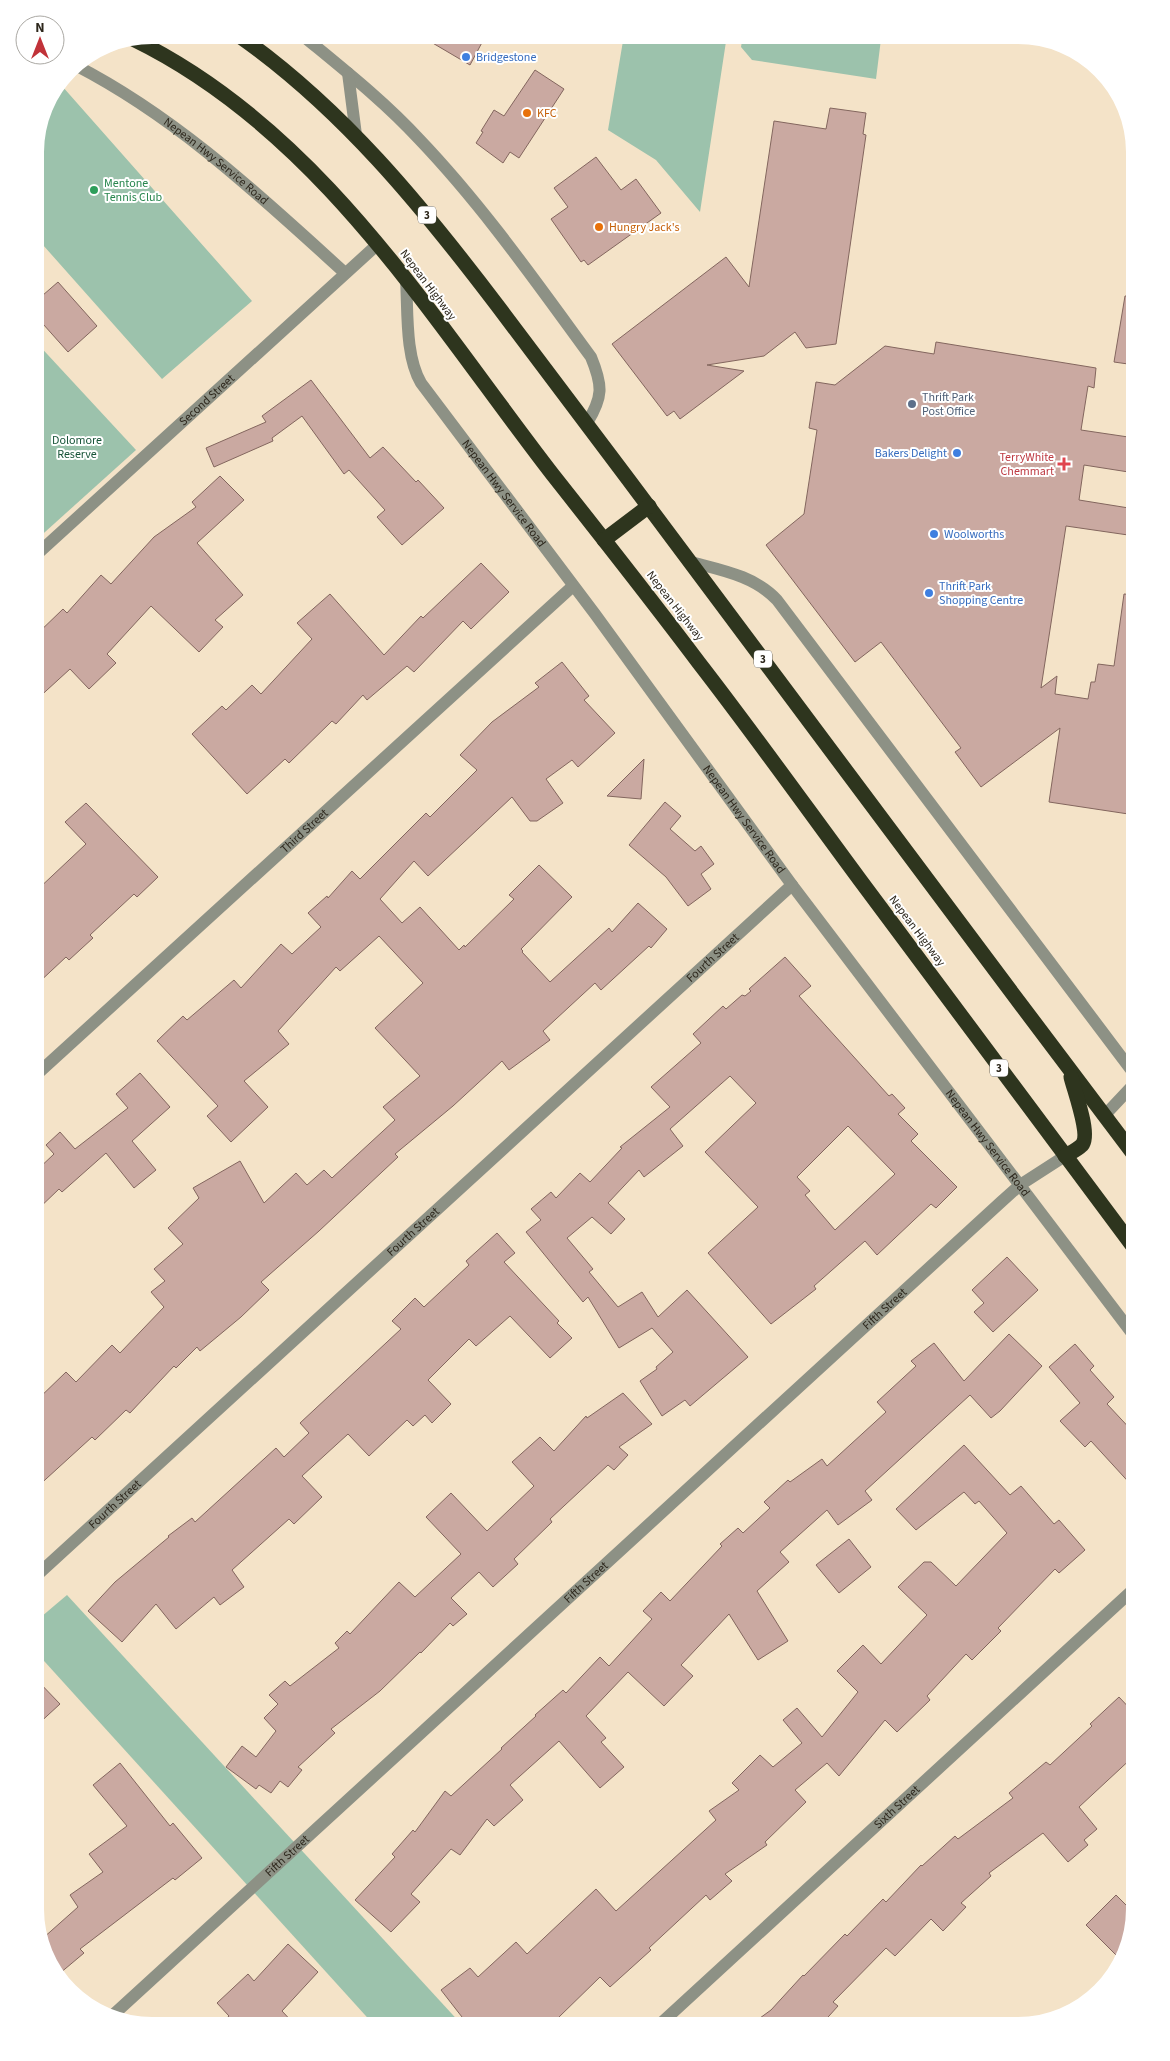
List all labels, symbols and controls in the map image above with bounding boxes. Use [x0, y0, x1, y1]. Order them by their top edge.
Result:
north arrow [15, 15, 65, 65]
text: N [35, 18, 45, 38]
place label: Bridgestone [476, 49, 536, 66]
marker: Bridgestone [460, 51, 472, 63]
place label: KFC [537, 105, 557, 122]
marker: KFC [521, 107, 533, 119]
street label: Nepean Hwy Service Road [160, 113, 272, 209]
place label: Mentone Tennis Club [104, 175, 163, 206]
marker: Mentone Tennis Club [88, 184, 100, 196]
road number: 3 [418, 206, 436, 224]
place label: Hungry Jack's [609, 219, 679, 236]
marker: Hungry Jack's [593, 221, 605, 233]
street label: Nepean Highway [396, 246, 461, 324]
street label: Second Street [175, 370, 238, 430]
place label: Thrift Park Post Office [922, 389, 975, 420]
marker: Thrift Park Post Office [906, 398, 918, 410]
park label: Dolomore Reserve [52, 432, 102, 463]
street label: Nepean Hwy Service Road [458, 436, 550, 550]
place label: Bakers Delight [875, 445, 947, 462]
marker: Bakers Delight [951, 447, 963, 459]
place label: TerryWhite Chemmart [999, 449, 1054, 480]
marker: TerryWhite Chemmart [1058, 458, 1070, 470]
place label: Woolworths [944, 526, 1004, 543]
marker: Woolworths [928, 528, 940, 540]
street label: Nepean Highway [642, 567, 708, 645]
place label: Thrift Park Shopping Centre [939, 578, 1023, 609]
marker: Thrift Park Shopping Centre [923, 587, 935, 599]
road number: 3 [754, 651, 772, 668]
street label: Nepean Hwy Service Road [699, 761, 789, 877]
street label: Third Street [277, 805, 332, 857]
street label: Nepean Highway [885, 892, 950, 970]
street label: Fourth Street [682, 929, 743, 986]
road number: 3 [990, 1060, 1008, 1076]
street label: Nepean Hwy Service Road [941, 1086, 1034, 1200]
street label: Fourth Street [383, 1203, 443, 1260]
street label: Fifth Street [858, 1284, 911, 1334]
street label: Fourth Street [85, 1476, 145, 1533]
street label: Fifth Street [560, 1557, 612, 1607]
street label: Sixth Street [870, 1781, 924, 1833]
street label: Fifth Street [261, 1831, 313, 1880]

